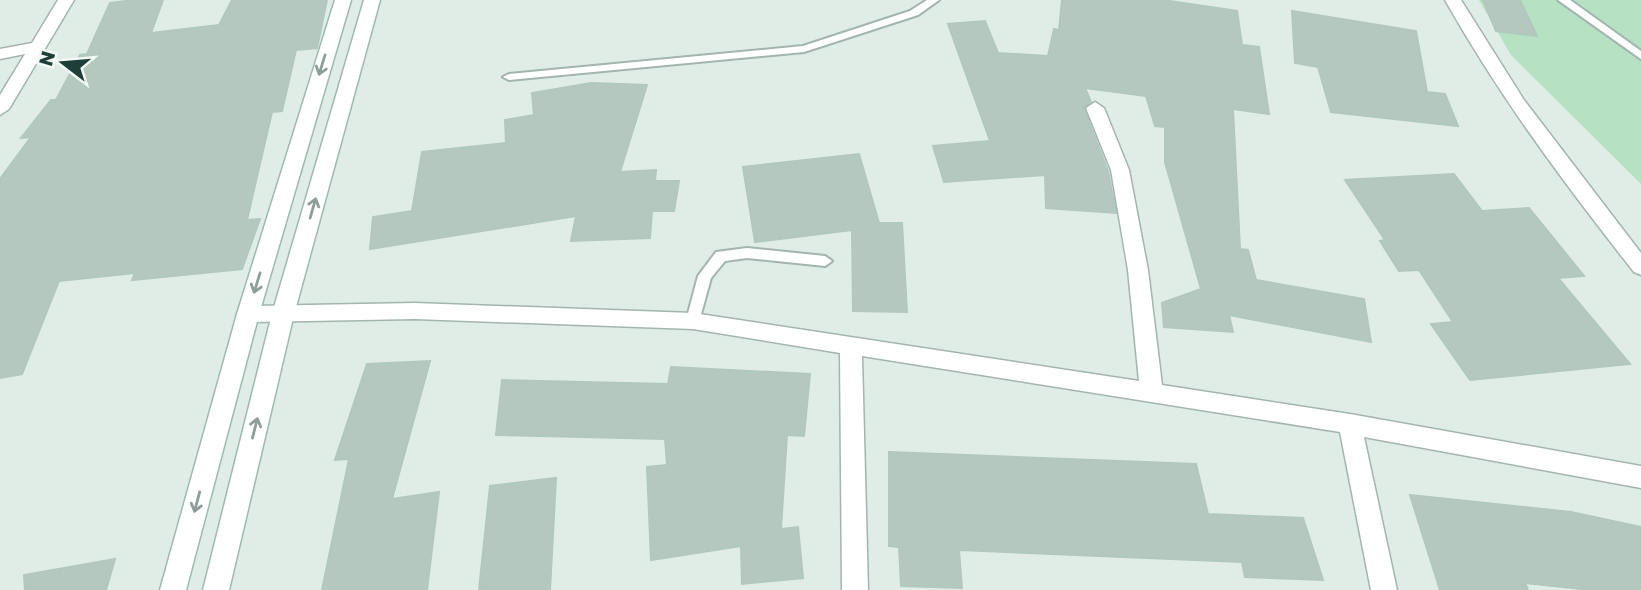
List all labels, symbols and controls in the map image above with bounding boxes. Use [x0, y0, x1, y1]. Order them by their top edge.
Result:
north arrow [28, 28, 98, 98]
text: N [33, 48, 59, 68]
one-way arrow [314, 53, 327, 75]
one-way arrow [307, 198, 320, 220]
one-way arrow [250, 272, 263, 294]
one-way arrow [249, 418, 262, 440]
one-way arrow [190, 491, 203, 513]

